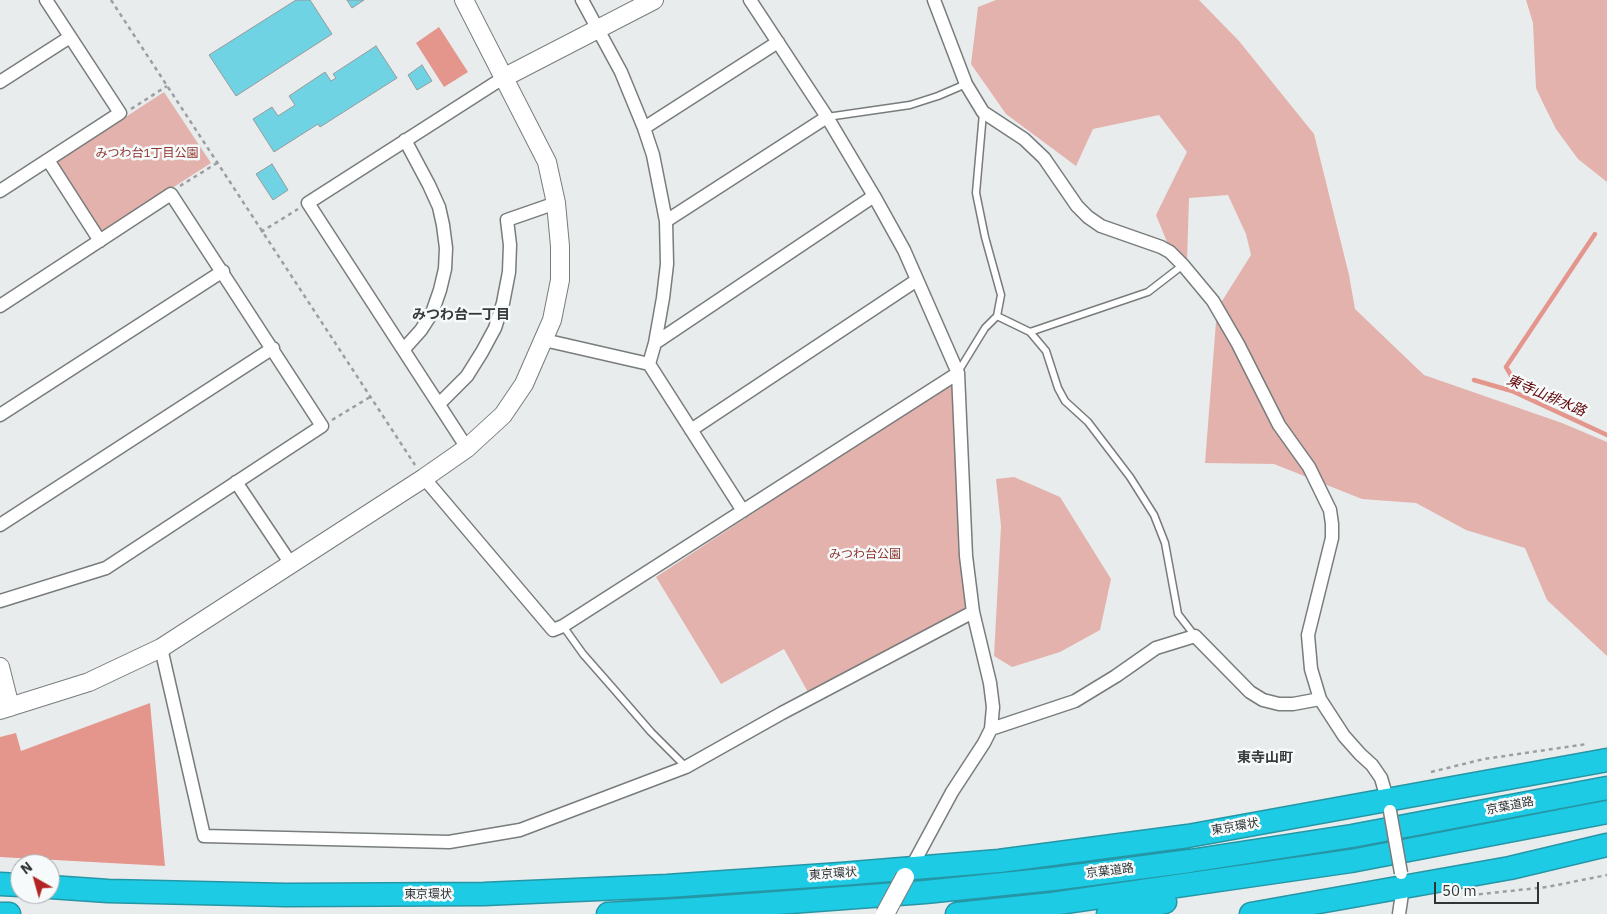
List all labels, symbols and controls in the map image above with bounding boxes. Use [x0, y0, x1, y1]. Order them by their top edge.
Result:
park label: みつわ台1丁目公園 [95, 147, 199, 161]
district label: みつわ台一丁目 [412, 307, 510, 323]
water label: 東寺山排水路 [1504, 372, 1588, 420]
park label: みつわ台公園 [829, 548, 901, 562]
district label: 東寺山町 [1237, 750, 1293, 766]
street label: 京葉道路 [1485, 794, 1535, 818]
street label: 東京環状 [1210, 816, 1260, 838]
north arrow [10, 854, 60, 904]
text: N [17, 858, 36, 878]
street label: 京葉道路 [1085, 861, 1135, 881]
street label: 東京環状 [809, 865, 857, 883]
scale bar [1437, 872, 1542, 904]
text: 50 m [1442, 881, 1477, 900]
street label: 東京環状 [404, 888, 452, 902]

